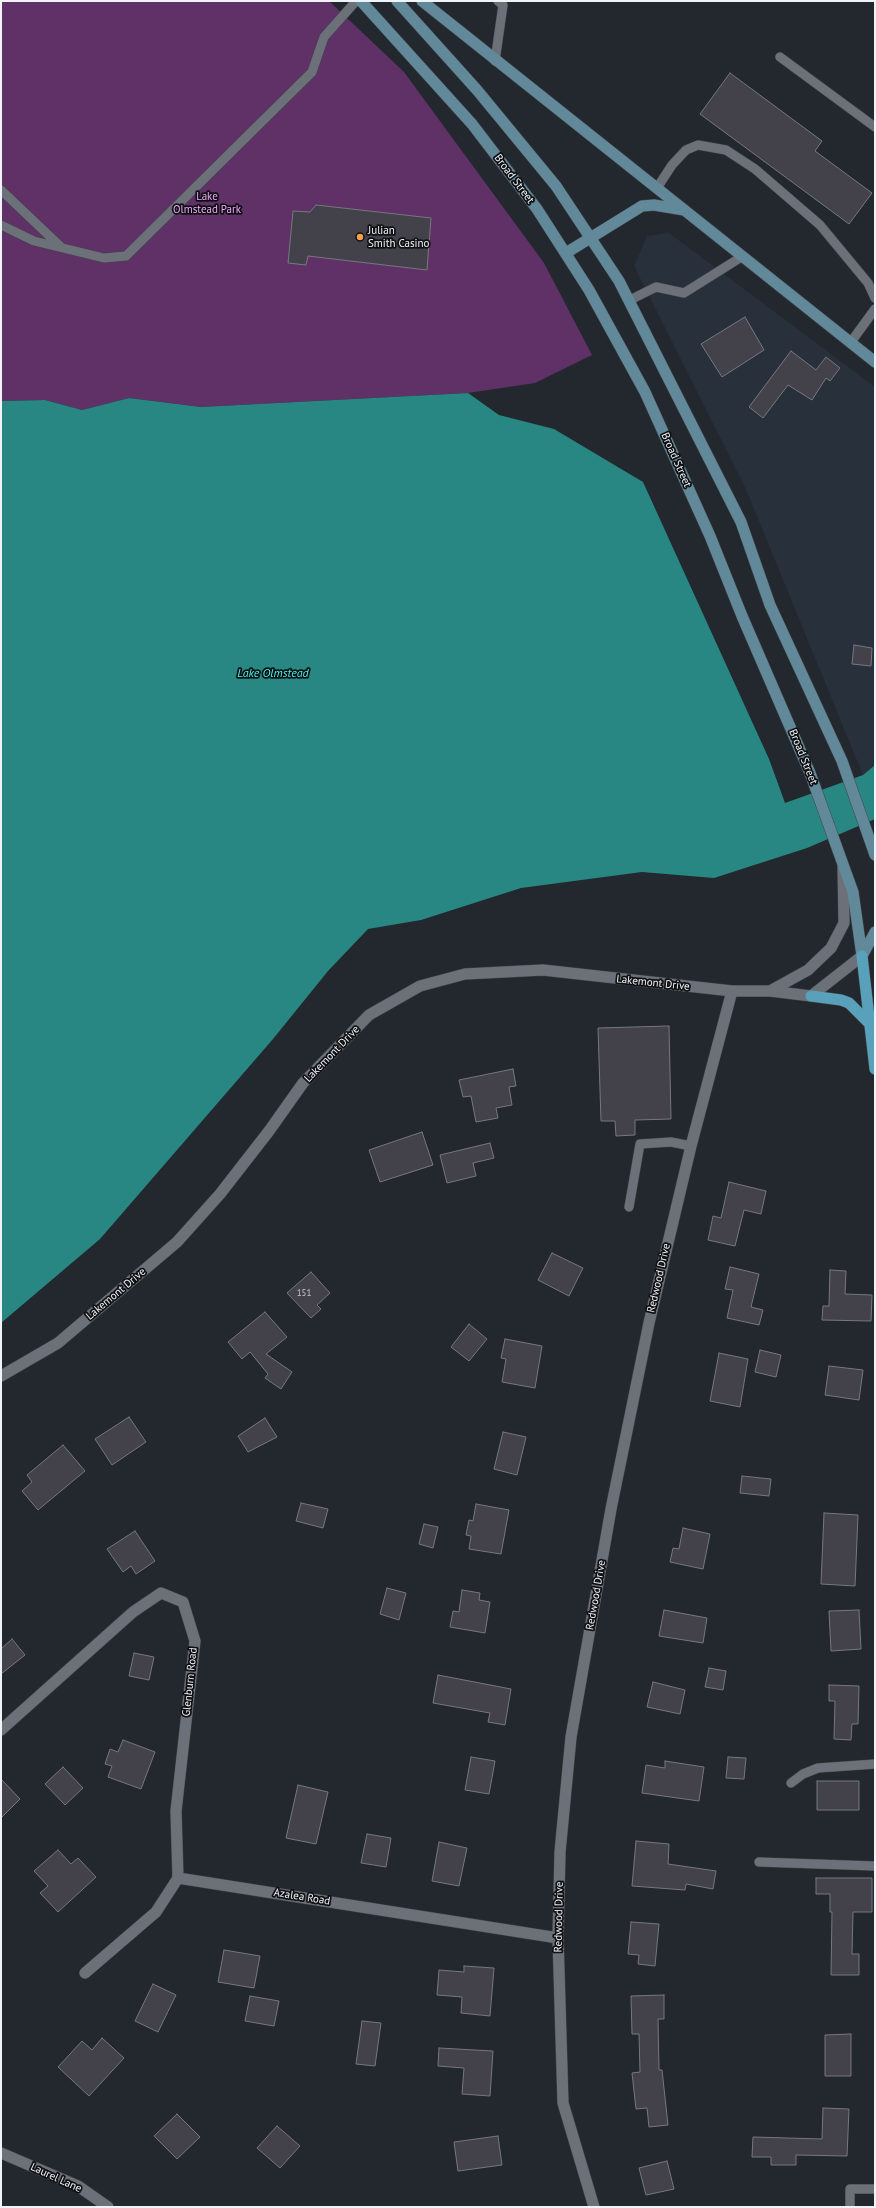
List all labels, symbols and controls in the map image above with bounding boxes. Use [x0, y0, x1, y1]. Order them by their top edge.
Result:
street label: Broad Street [491, 152, 537, 206]
park label: Lake Olmstead Park [173, 190, 241, 216]
place label: Julian Smith Casino [368, 224, 429, 250]
marker: Julian Smith Casino [355, 232, 365, 242]
street label: Broad Street [658, 431, 694, 489]
water label: Lake Olmstead [237, 667, 309, 681]
street label: Broad Street [786, 727, 820, 787]
street label: Lakemont Drive [616, 973, 690, 993]
street label: Lakemont Drive [302, 1023, 362, 1085]
street label: Redwood Drive [645, 1242, 673, 1314]
street label: Lakemont Drive [83, 1265, 149, 1323]
house number: 151 [297, 1288, 311, 1298]
street label: Redwood Drive [583, 1559, 609, 1631]
street label: Glenburn Road [180, 1647, 200, 1717]
street label: Redwood Drive [552, 1881, 566, 1953]
street label: Azalea Road [273, 1886, 331, 1908]
street label: Laurel Lane [28, 2160, 84, 2196]

